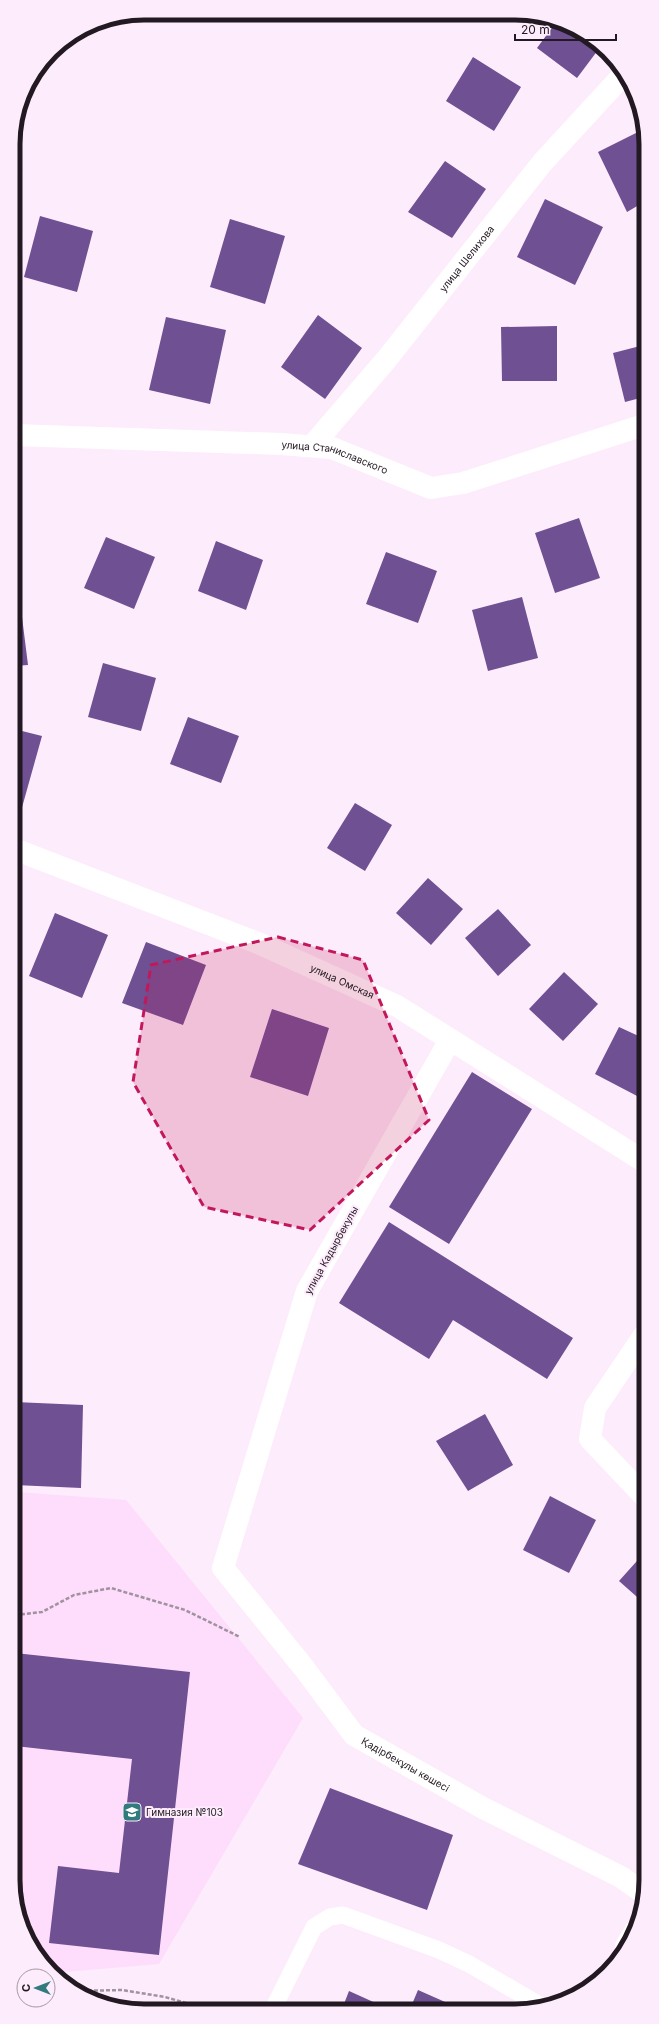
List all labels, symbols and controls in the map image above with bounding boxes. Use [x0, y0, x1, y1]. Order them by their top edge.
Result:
scale bar [515, 16, 616, 42]
text: 20 m [521, 22, 550, 37]
street label: улица Шелихова [437, 223, 496, 294]
street label: улица Станиславского [281, 438, 390, 476]
street label: улица Омская [308, 961, 376, 1001]
street label: улица Кадырбекулы [302, 1204, 360, 1296]
street label: Қадірбекұлы көшесі [360, 1735, 452, 1794]
school or university icon: Гимназия №103 [121, 1801, 143, 1823]
place label: Гимназия №103 [146, 1806, 223, 1818]
north arrow [16, 1968, 56, 2008]
text: С [19, 1984, 33, 1992]

